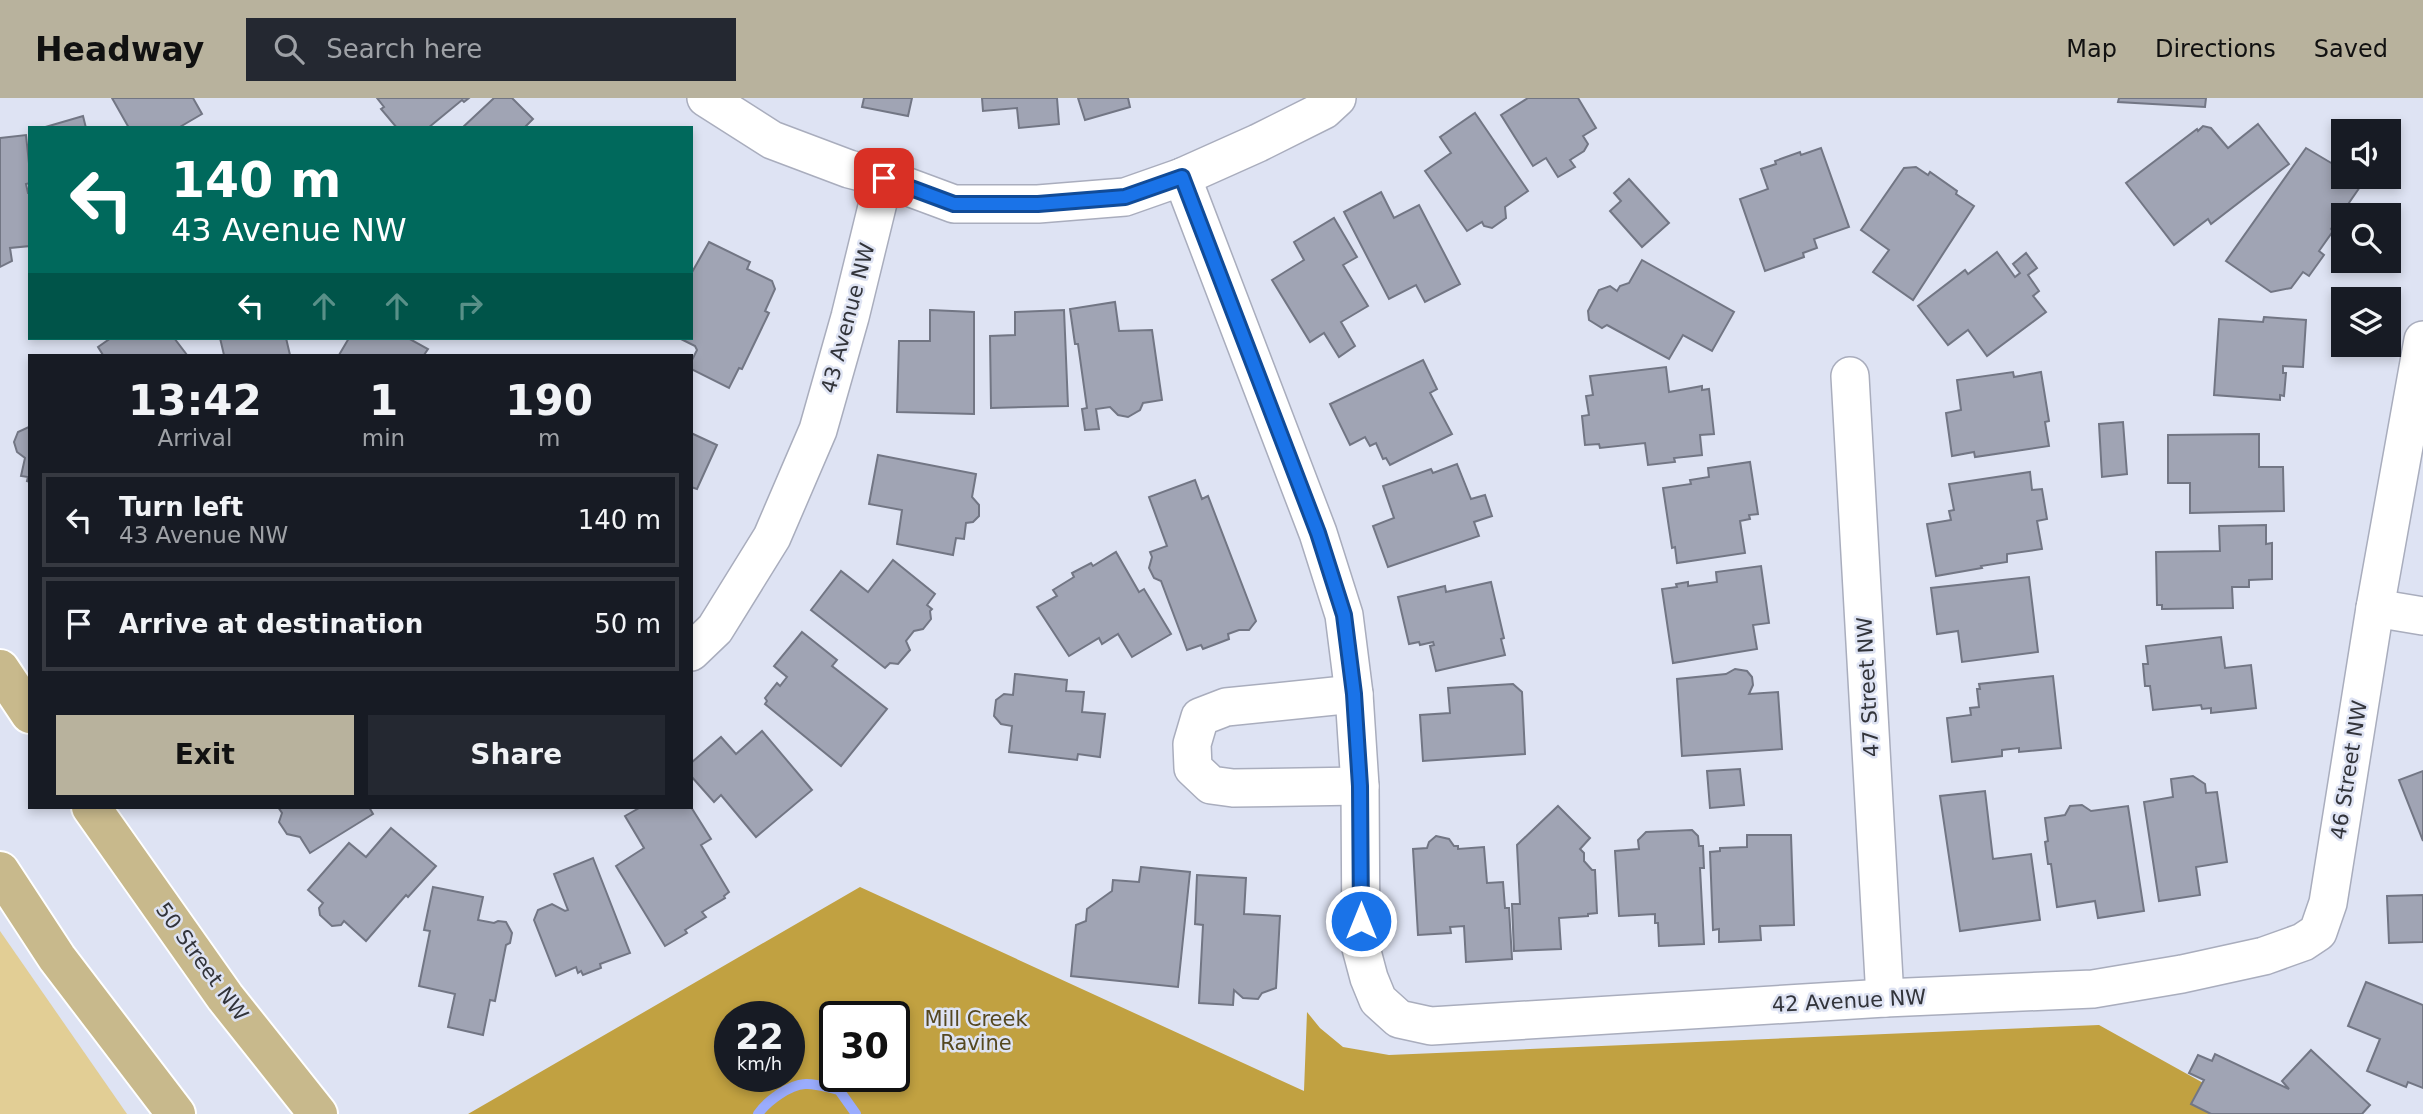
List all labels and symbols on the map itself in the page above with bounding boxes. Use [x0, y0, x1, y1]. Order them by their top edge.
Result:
pin [854, 148, 914, 208]
street label: 43 Avenue NW [816, 240, 880, 396]
street label: 47 Street NW [1852, 616, 1884, 758]
street label: 46 Street NW [2326, 699, 2372, 841]
position arrow [1324, 884, 1398, 958]
street label: 50 Street NW [151, 898, 253, 1026]
street label: 42 Avenue NW [1771, 985, 1927, 1017]
speed limit sign: 30 [819, 1001, 910, 1092]
park label: Mill Creek Ravine [924, 1007, 1028, 1055]

